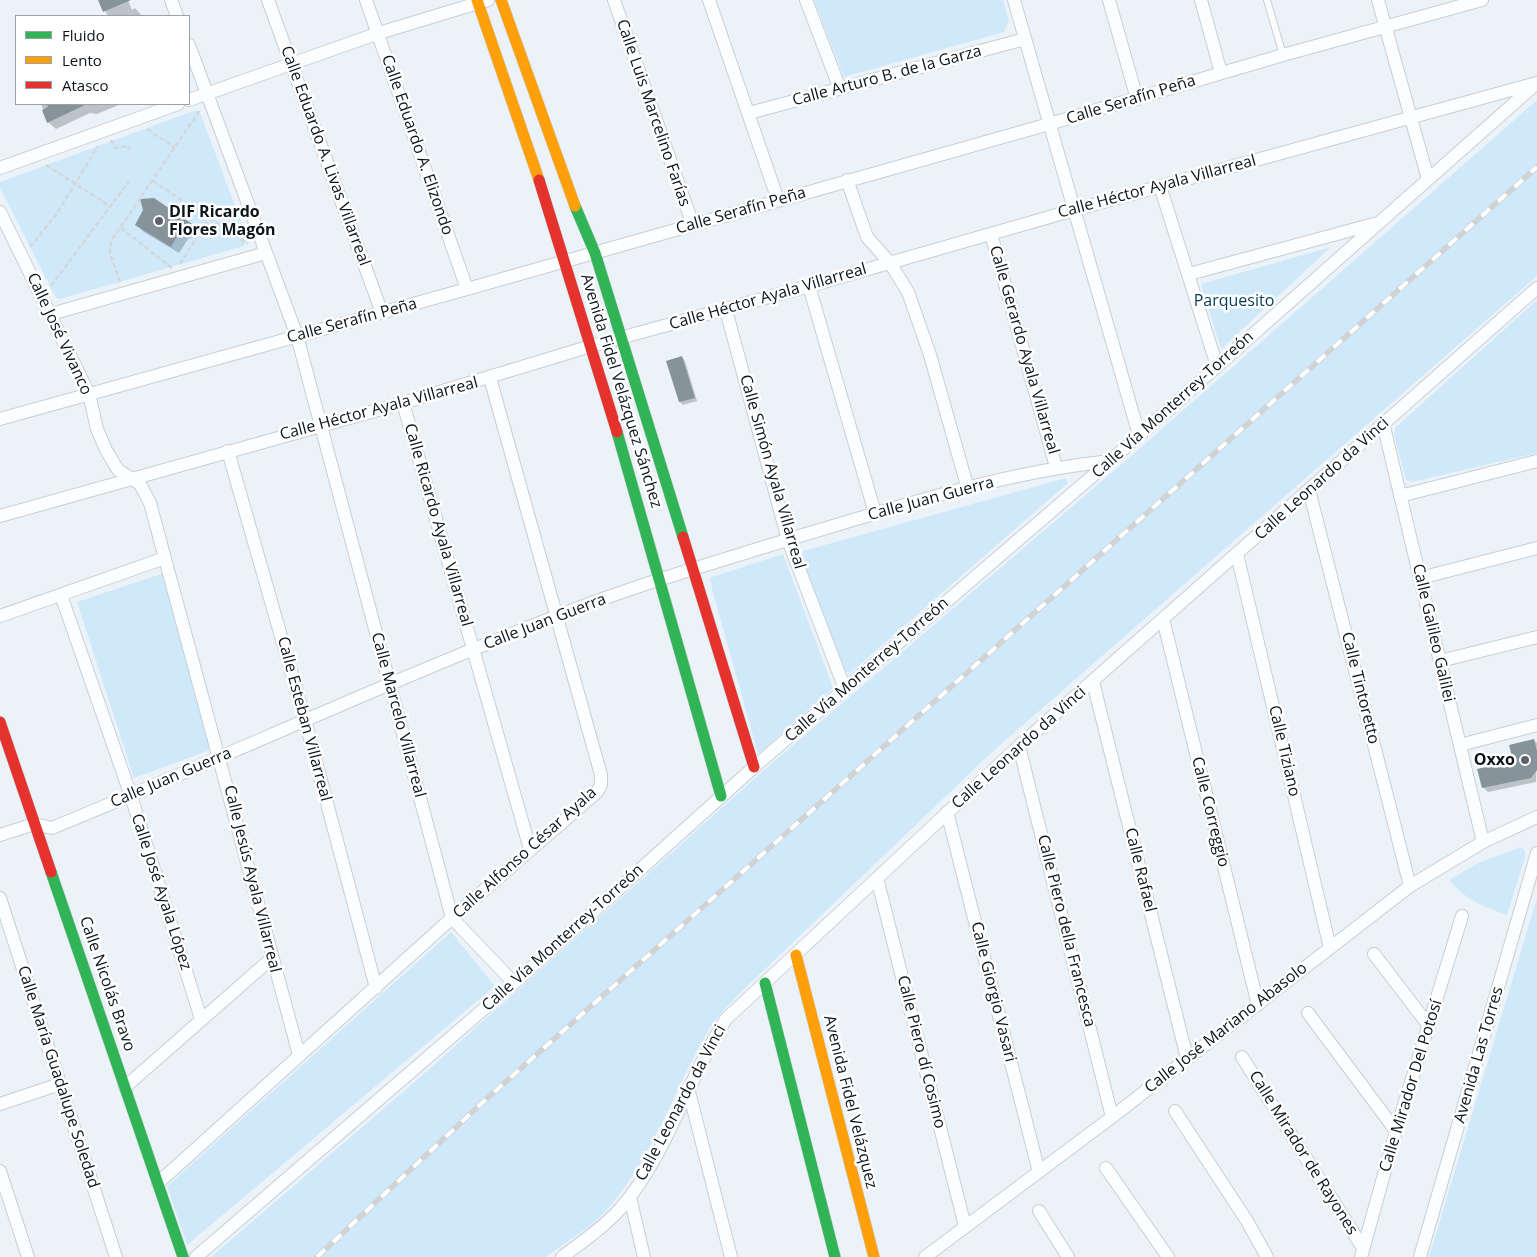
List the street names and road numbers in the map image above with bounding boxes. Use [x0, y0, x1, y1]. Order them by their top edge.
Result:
street label: Calle Luis Marcelino Farías [612, 17, 694, 209]
street label: Calle Arturo B. de la Garza [790, 42, 984, 110]
street label: Calle Eduardo A. Livas Villarreal [276, 43, 374, 269]
street label: Calle Eduardo A. Elizondo [377, 52, 457, 238]
street label: Calle Serafín Peña [1064, 71, 1198, 129]
street label: Calle Héctor Ayala Villarreal [1056, 151, 1258, 223]
street label: Calle Serafín Peña [674, 183, 808, 239]
street label: Calle Gerardo Ayala Villarreal [985, 244, 1063, 456]
street label: Calle Héctor Ayala Villarreal [667, 260, 869, 334]
street label: Calle José Vivanco [22, 270, 96, 398]
street label: Avenida Fidel Velázquez Sánchez [576, 272, 666, 510]
street label: Calle Serafín Peña [285, 294, 419, 348]
street label: Calle Vía Monterrey-Torreón [1088, 327, 1258, 483]
street label: Calle Héctor Ayala Villarreal [278, 373, 480, 445]
street label: Calle Simón Ayala Villarreal [735, 373, 809, 571]
street label: Calle Leonardo da Vinci [1251, 414, 1393, 544]
street label: Calle Ricardo Ayala Villarreal [400, 421, 476, 629]
street label: Calle Juan Guerra [866, 473, 996, 525]
street label: Calle Galileo Galilei [1408, 562, 1458, 704]
street label: Calle Juan Guerra [481, 590, 609, 654]
street label: Calle Vía Monterrey-Torreón [781, 594, 953, 746]
street label: Calle Marcelo Villarreal [367, 630, 429, 800]
street label: Calle Tintoretto [1337, 630, 1383, 746]
street label: Calle Esteban Villarreal [273, 635, 335, 803]
street label: Calle Leonardo da Vinci [948, 683, 1090, 813]
street label: Calle Tiziano [1264, 704, 1304, 798]
street label: Calle Juan Guerra [108, 744, 234, 812]
street label: Calle Correggio [1187, 755, 1233, 869]
street label: Calle Jesús Ayala Villarreal [219, 783, 285, 975]
street label: Calle Alfonso César Ayala [449, 783, 601, 923]
street label: Calle José Ayala López [127, 811, 195, 973]
street label: Calle Rafael [1120, 826, 1160, 914]
street label: Calle Piero della Francesca [1033, 833, 1099, 1029]
street label: Calle Vía Monterrey-Torreón [478, 860, 648, 1016]
street label: Calle Nicolás Bravo [75, 914, 139, 1054]
street label: Calle Giorgio Vasari [966, 920, 1020, 1064]
street label: Calle José Mariano Abasolo [1141, 959, 1311, 1097]
street label: Calle María Guadalupe Soledad [13, 963, 103, 1191]
street label: Calle Piero dí Cosimo [893, 974, 949, 1130]
street label: Avenida Las Torres [1450, 985, 1508, 1125]
street label: Calle Mirador Del Potosí [1376, 998, 1446, 1174]
street label: Avenida Fidel Velázquez [819, 1013, 881, 1191]
street label: Calle Leonardo da Vinci [632, 1022, 730, 1184]
street label: Calle Mirador de Rayones [1245, 1067, 1361, 1239]

